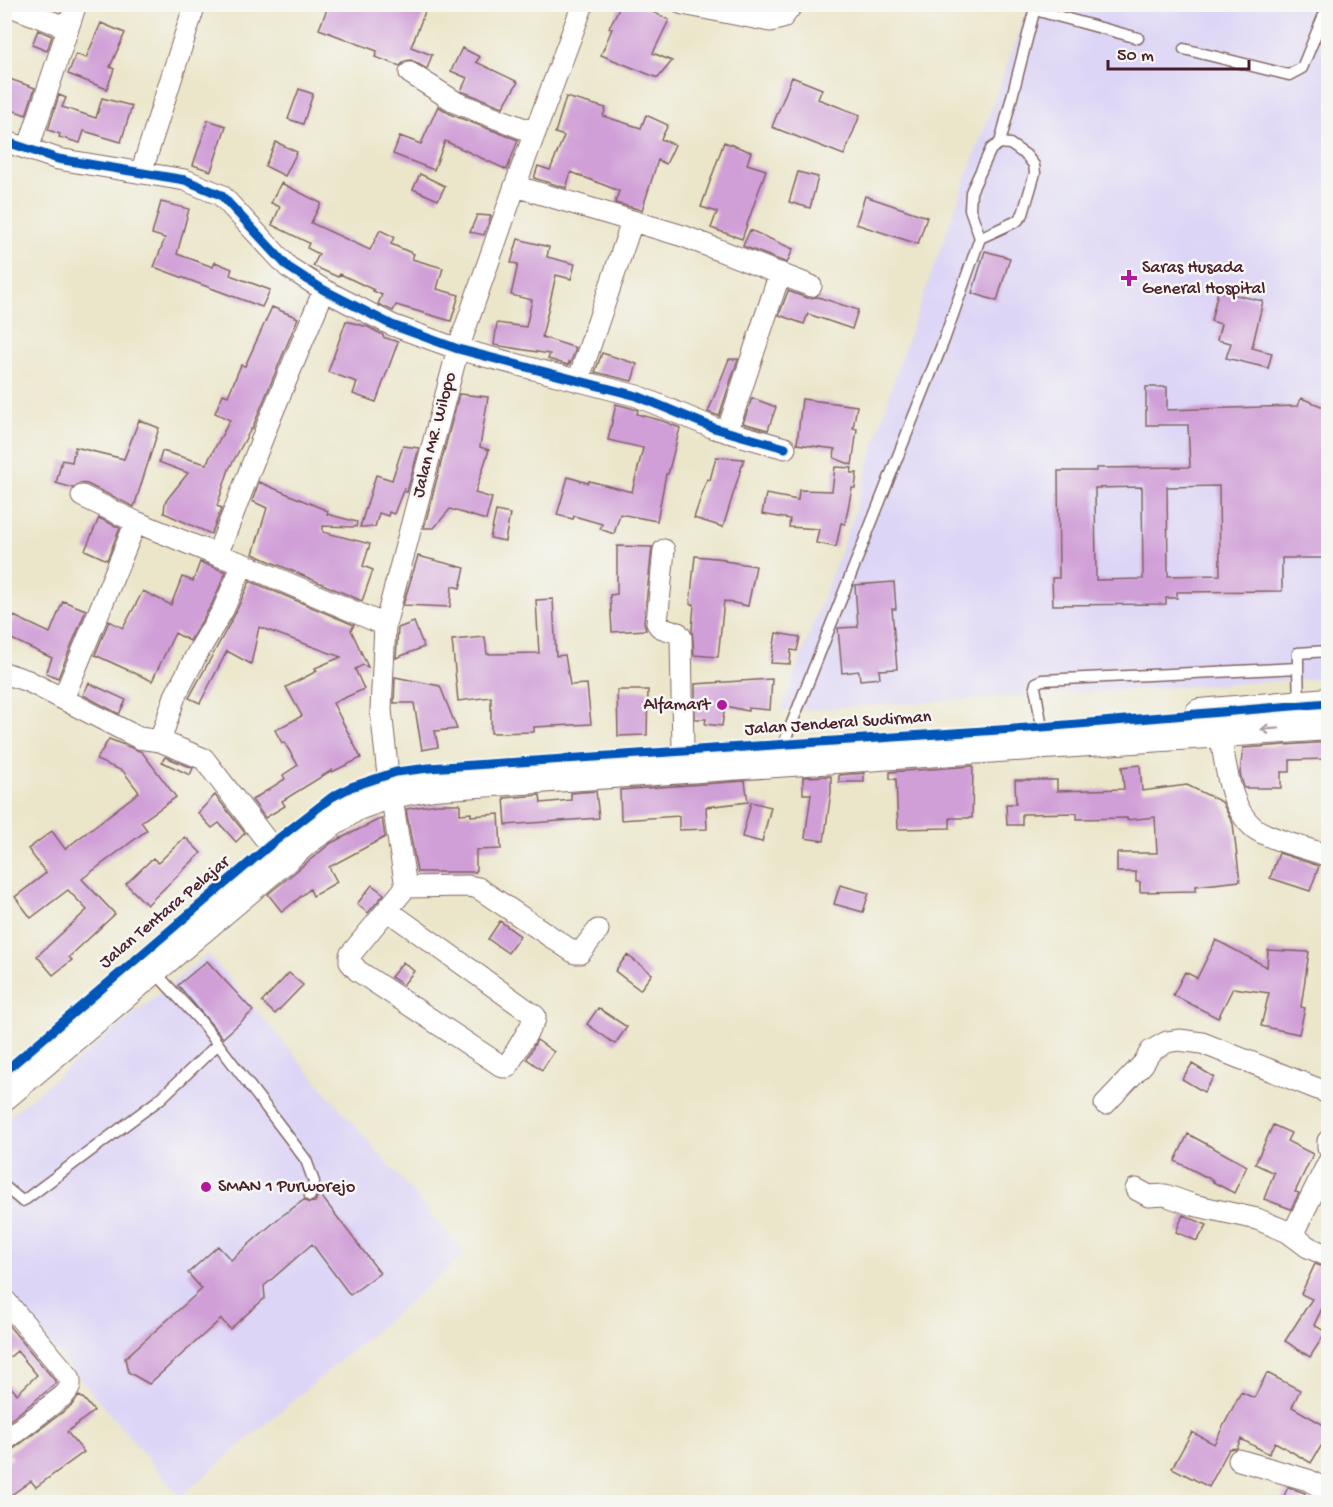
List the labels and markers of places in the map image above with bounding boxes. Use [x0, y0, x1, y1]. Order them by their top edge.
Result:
place label: Saras Husada General Hospital [1142, 258, 1265, 300]
marker: Saras Husada General Hospital [1120, 269, 1138, 287]
place label: Alfamart [643, 695, 712, 716]
marker: Alfamart [715, 698, 729, 712]
place label: SMAN 1 Purworejo [218, 1177, 355, 1198]
marker: SMAN 1 Purworejo [199, 1180, 213, 1194]

